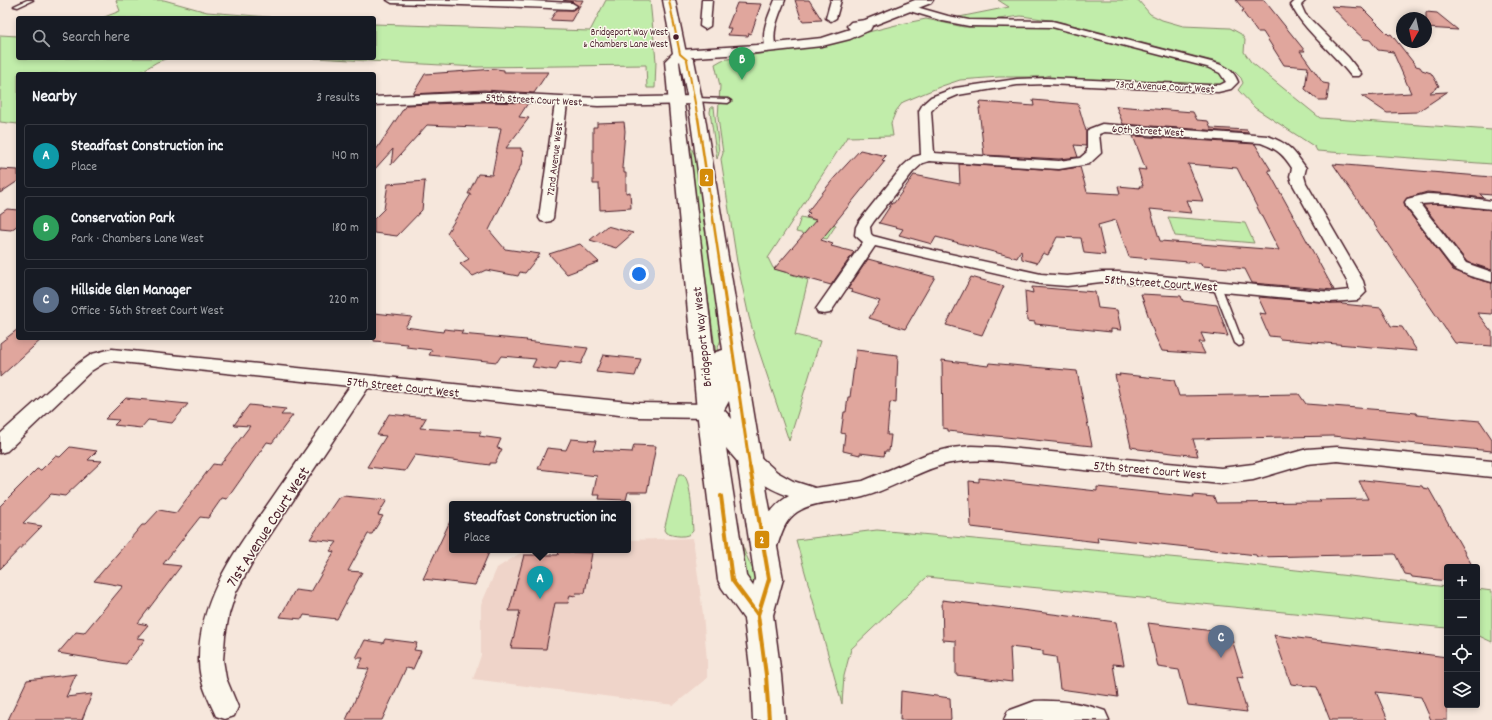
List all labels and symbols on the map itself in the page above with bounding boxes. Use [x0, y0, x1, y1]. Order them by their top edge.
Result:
north arrow [1396, 12, 1432, 48]
place label: Bridgeport Way West & Chambers Lane West [583, 26, 668, 52]
marker: Bridgeport Way West & Chambers Lane West [671, 32, 681, 42]
pin: B [729, 47, 755, 80]
street label: 73rd Avenue Court West [1115, 77, 1215, 99]
street label: 59th Street Court West [485, 90, 583, 112]
street label: 72nd Avenue West [544, 121, 568, 197]
street label: 60th Street West [1111, 122, 1184, 142]
line badge: 2 [699, 168, 714, 187]
text: 2 [705, 171, 710, 187]
your location [629, 264, 649, 284]
street label: 58th Street Court West [1104, 271, 1218, 298]
street label: Bridgeport Way West [689, 286, 718, 388]
street label: 57th Street Court West [345, 373, 460, 404]
street label: 57th Street Court West [1093, 457, 1207, 486]
street label: 71st Avenue Court West [221, 462, 317, 592]
line badge: 2 [754, 530, 770, 549]
text: 2 [760, 533, 765, 549]
pin: A [527, 566, 553, 599]
pin: C [1208, 625, 1234, 658]

